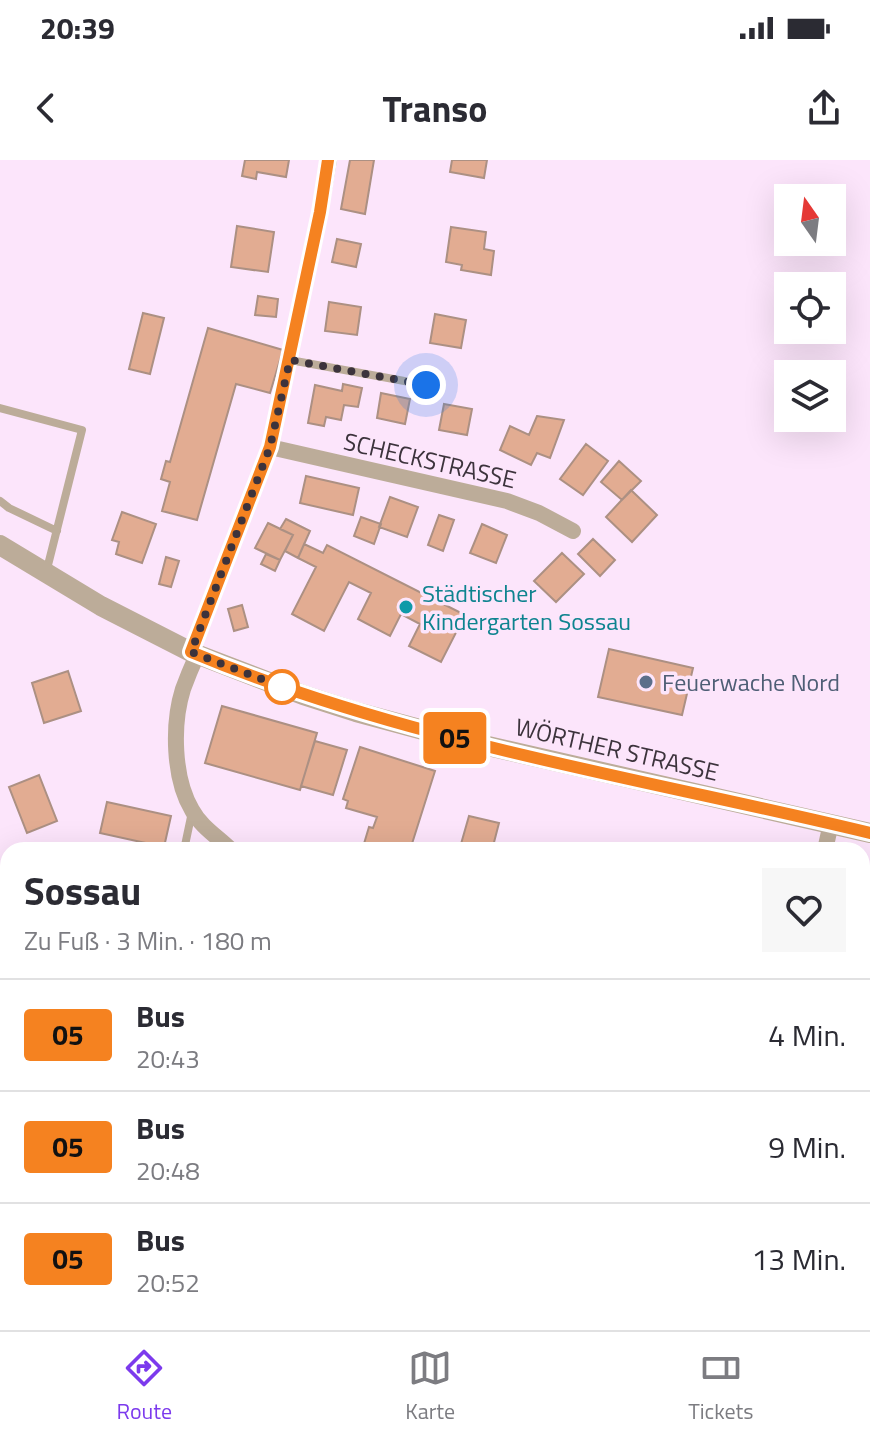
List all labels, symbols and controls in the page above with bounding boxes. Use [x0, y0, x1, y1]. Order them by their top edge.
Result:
text: 20:39 [40, 5, 115, 51]
text: Transo [383, 81, 487, 136]
icon: back [24, 86, 68, 130]
icon: share [802, 86, 846, 130]
north arrow [774, 184, 846, 256]
map controls [774, 184, 846, 432]
button: locate [774, 272, 846, 344]
button: layers [774, 360, 846, 432]
your location [406, 365, 446, 405]
street label: SCHECKSTRASSE [340, 423, 520, 497]
place label: Städtischer Kindergarten Sossau [422, 575, 631, 639]
marker: Städtischer Kindergarten Sossau [397, 598, 415, 616]
place label: Feuerwache Nord [662, 664, 840, 700]
unlabelled marker [265, 670, 299, 704]
marker: Feuerwache Nord [637, 673, 655, 691]
street label: WÖRTHER STRASSE [512, 708, 722, 790]
line badge: 05 [419, 712, 491, 764]
text: 05 [439, 716, 471, 759]
text: Sossau [24, 862, 141, 920]
button: heart [762, 868, 846, 952]
text: Zu Fuß · 3 Min. · 180 m [24, 921, 272, 960]
text: Bus [136, 993, 185, 1039]
text: 4 Min. [768, 1012, 846, 1058]
text: 05 [52, 1013, 84, 1056]
text: 20:43 [136, 1039, 200, 1078]
text: Bus [136, 1105, 185, 1151]
text: 9 Min. [768, 1124, 846, 1170]
text: 05 [52, 1125, 84, 1168]
text: 20:48 [136, 1151, 200, 1190]
text: Bus [136, 1217, 185, 1263]
text: 13 Min. [751, 1236, 846, 1282]
text: 05 [52, 1237, 84, 1280]
text: 20:52 [136, 1263, 200, 1302]
tab: Route [117, 1346, 172, 1428]
tab: Karte [405, 1346, 455, 1428]
tab: Tickets [688, 1346, 753, 1428]

